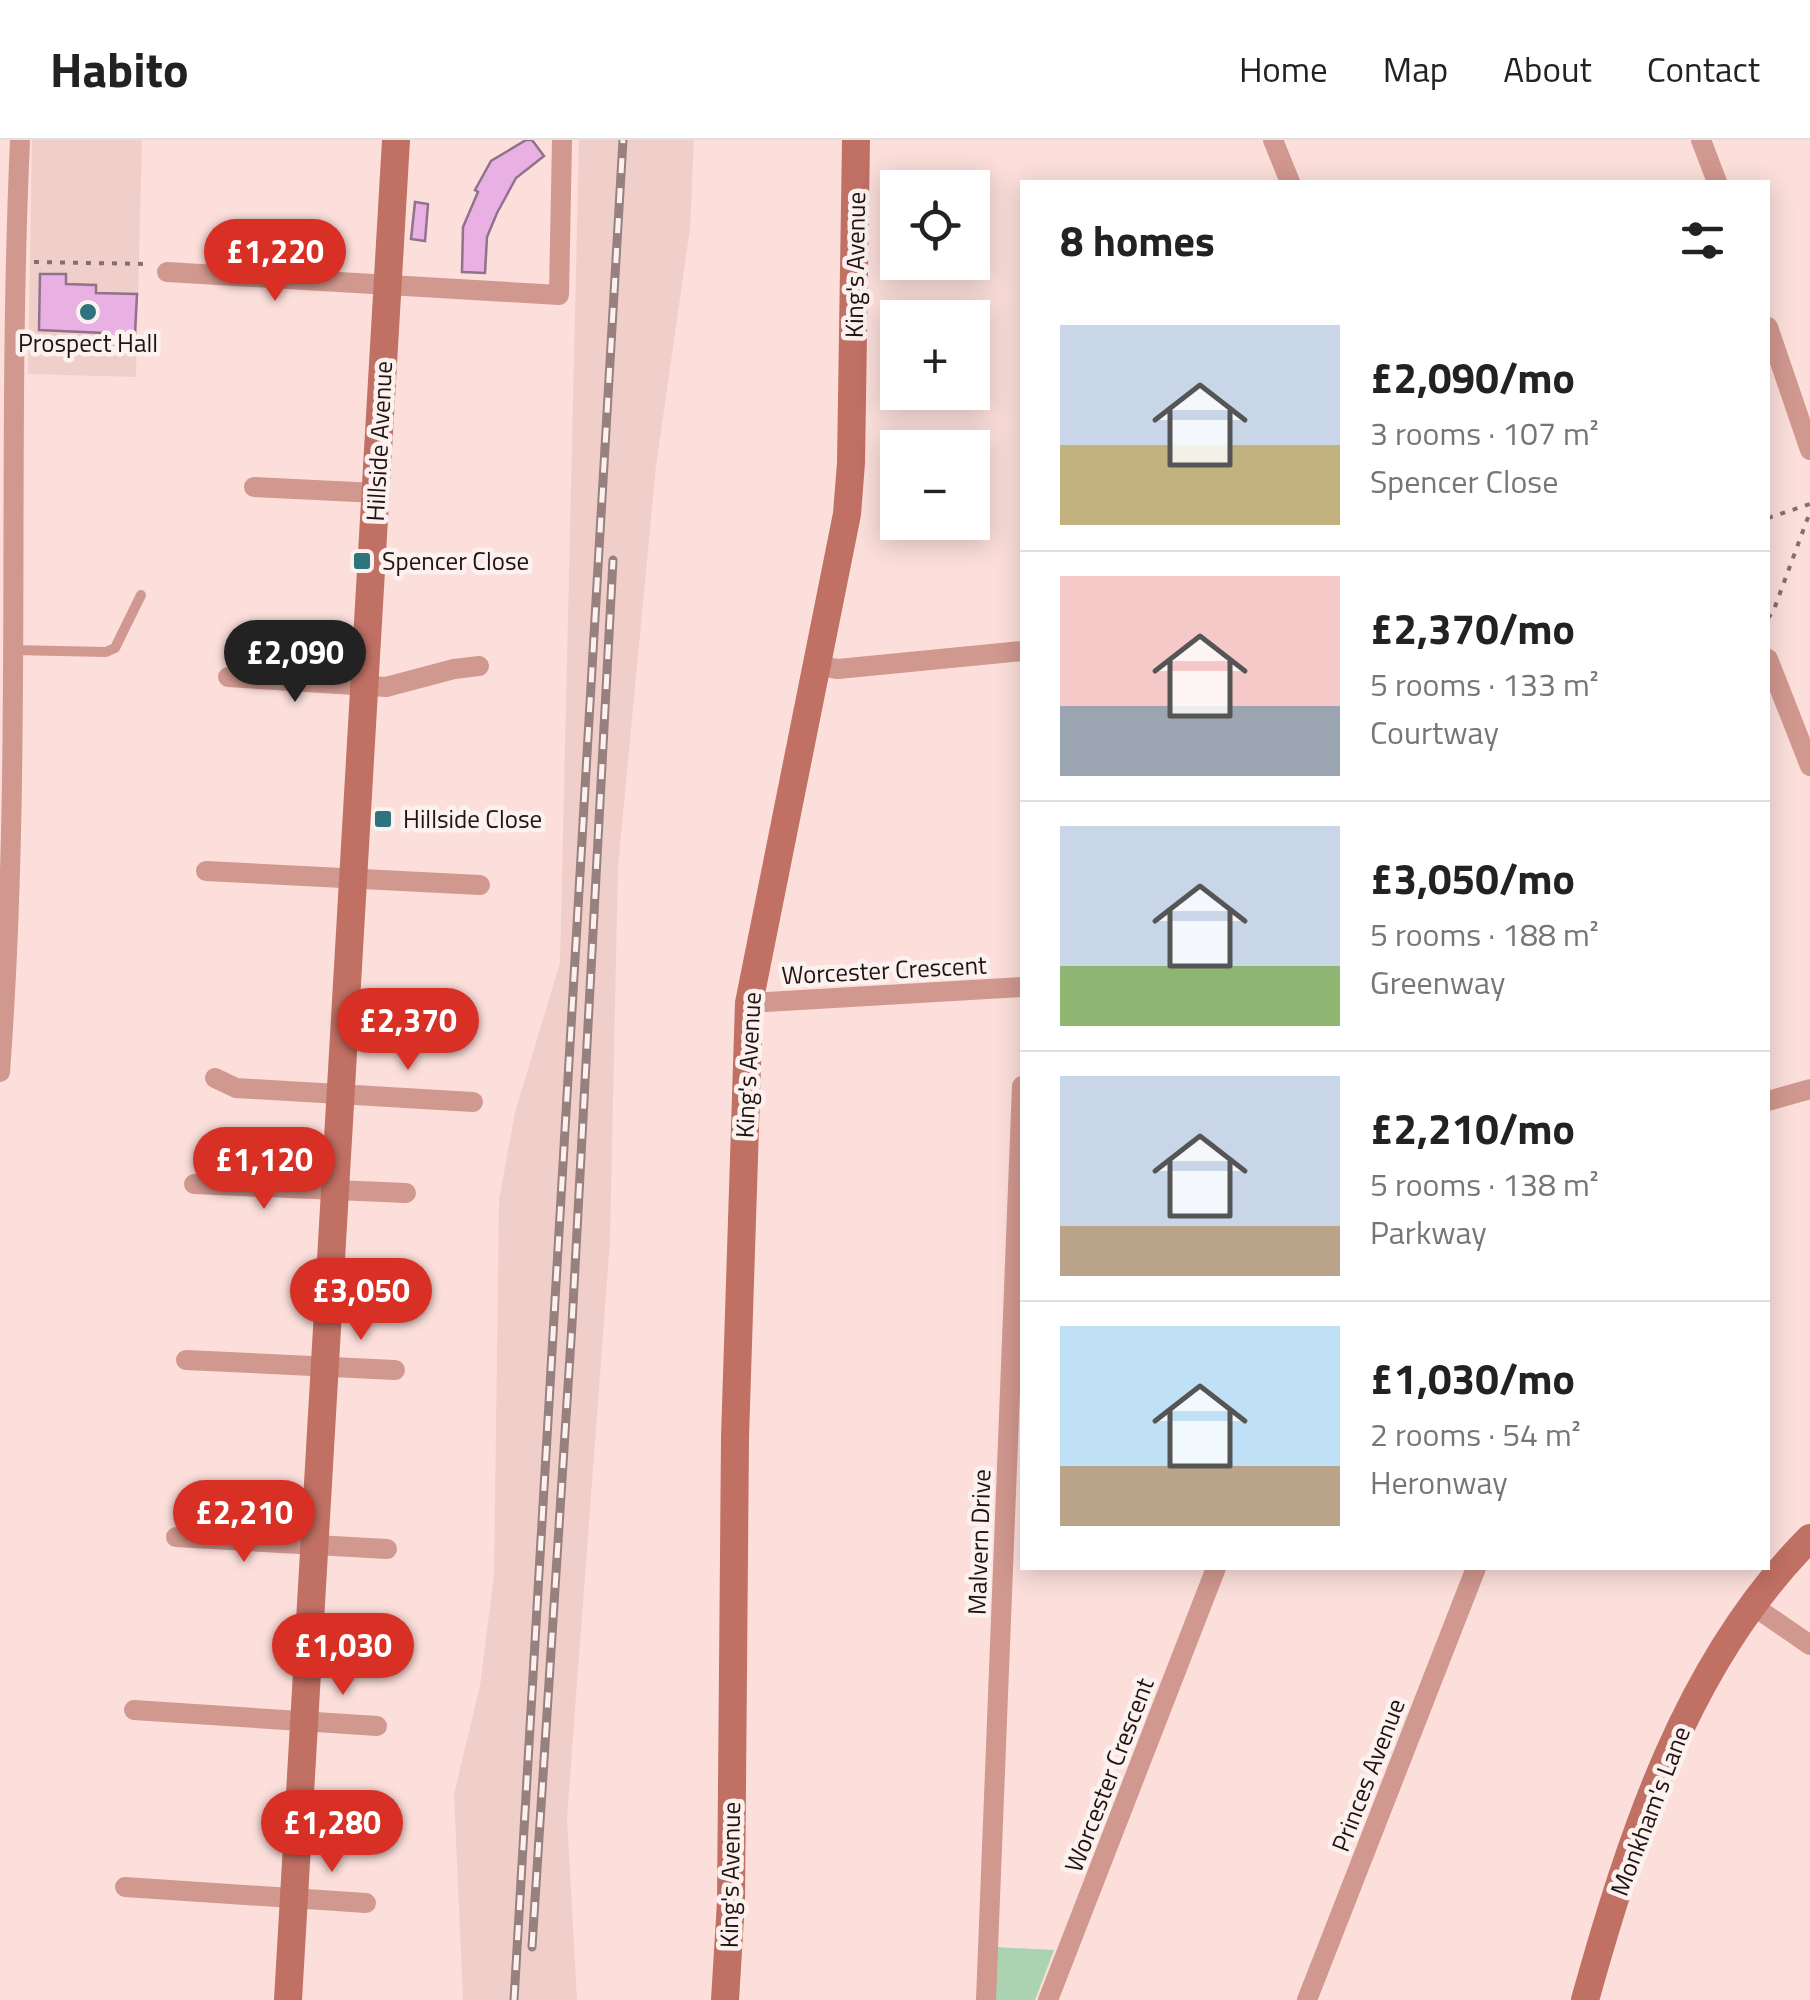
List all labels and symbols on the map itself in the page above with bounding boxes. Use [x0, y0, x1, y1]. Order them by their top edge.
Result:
street label: King's Avenue [835, 191, 875, 339]
pin: £1,220 [194, 219, 356, 304]
marker: Prospect Hall [77, 301, 99, 323]
place label: Prospect Hall [18, 324, 158, 362]
street label: Hillside Avenue [356, 360, 402, 522]
place label: Spencer Close [382, 542, 529, 580]
marker: Spencer Close [351, 550, 373, 572]
pin: £2,090 [214, 620, 376, 705]
place label: Hillside Close [403, 800, 542, 838]
marker: Hillside Close [372, 808, 394, 830]
street label: Worcester Crescent [780, 946, 988, 994]
pin: £2,370 [327, 988, 489, 1073]
street label: King's Avenue [725, 991, 771, 1139]
pin: £1,120 [183, 1127, 345, 1212]
pin: £3,050 [280, 1258, 442, 1343]
street label: Malvern Drive [957, 1468, 1001, 1616]
pin: £2,210 [163, 1480, 325, 1565]
pin: £1,030 [262, 1613, 424, 1698]
street label: Worcester Crescent [1054, 1672, 1164, 1878]
street label: Princes Avenue [1321, 1693, 1415, 1857]
street label: Monkham's Lane [1600, 1721, 1700, 1901]
pin: £1,280 [251, 1790, 413, 1875]
street label: King's Avenue [710, 1801, 750, 1949]

